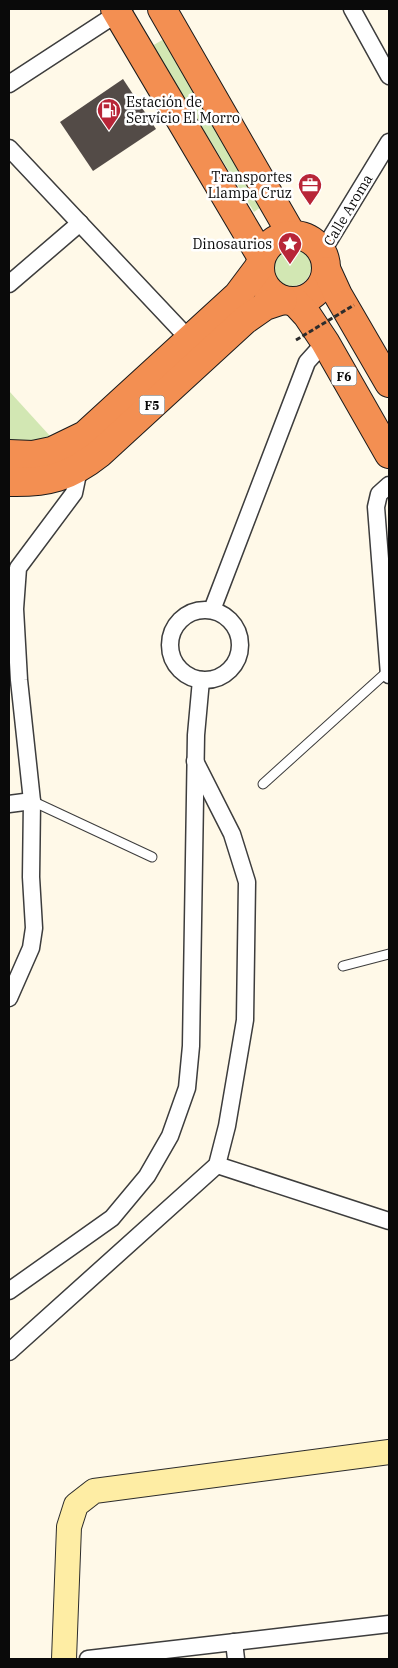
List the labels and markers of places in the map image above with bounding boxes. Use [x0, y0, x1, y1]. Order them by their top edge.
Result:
place label: Estación de Servicio El Morro [126, 93, 240, 127]
fuel station icon: Estación de Servicio El Morro [96, 97, 122, 131]
place label: Transportes Llampa Cruz [208, 168, 292, 202]
office icon: Transportes Llampa Cruz [297, 172, 323, 206]
place icon: Dinosaurios [277, 231, 303, 265]
place label: Dinosaurios [192, 235, 272, 253]

